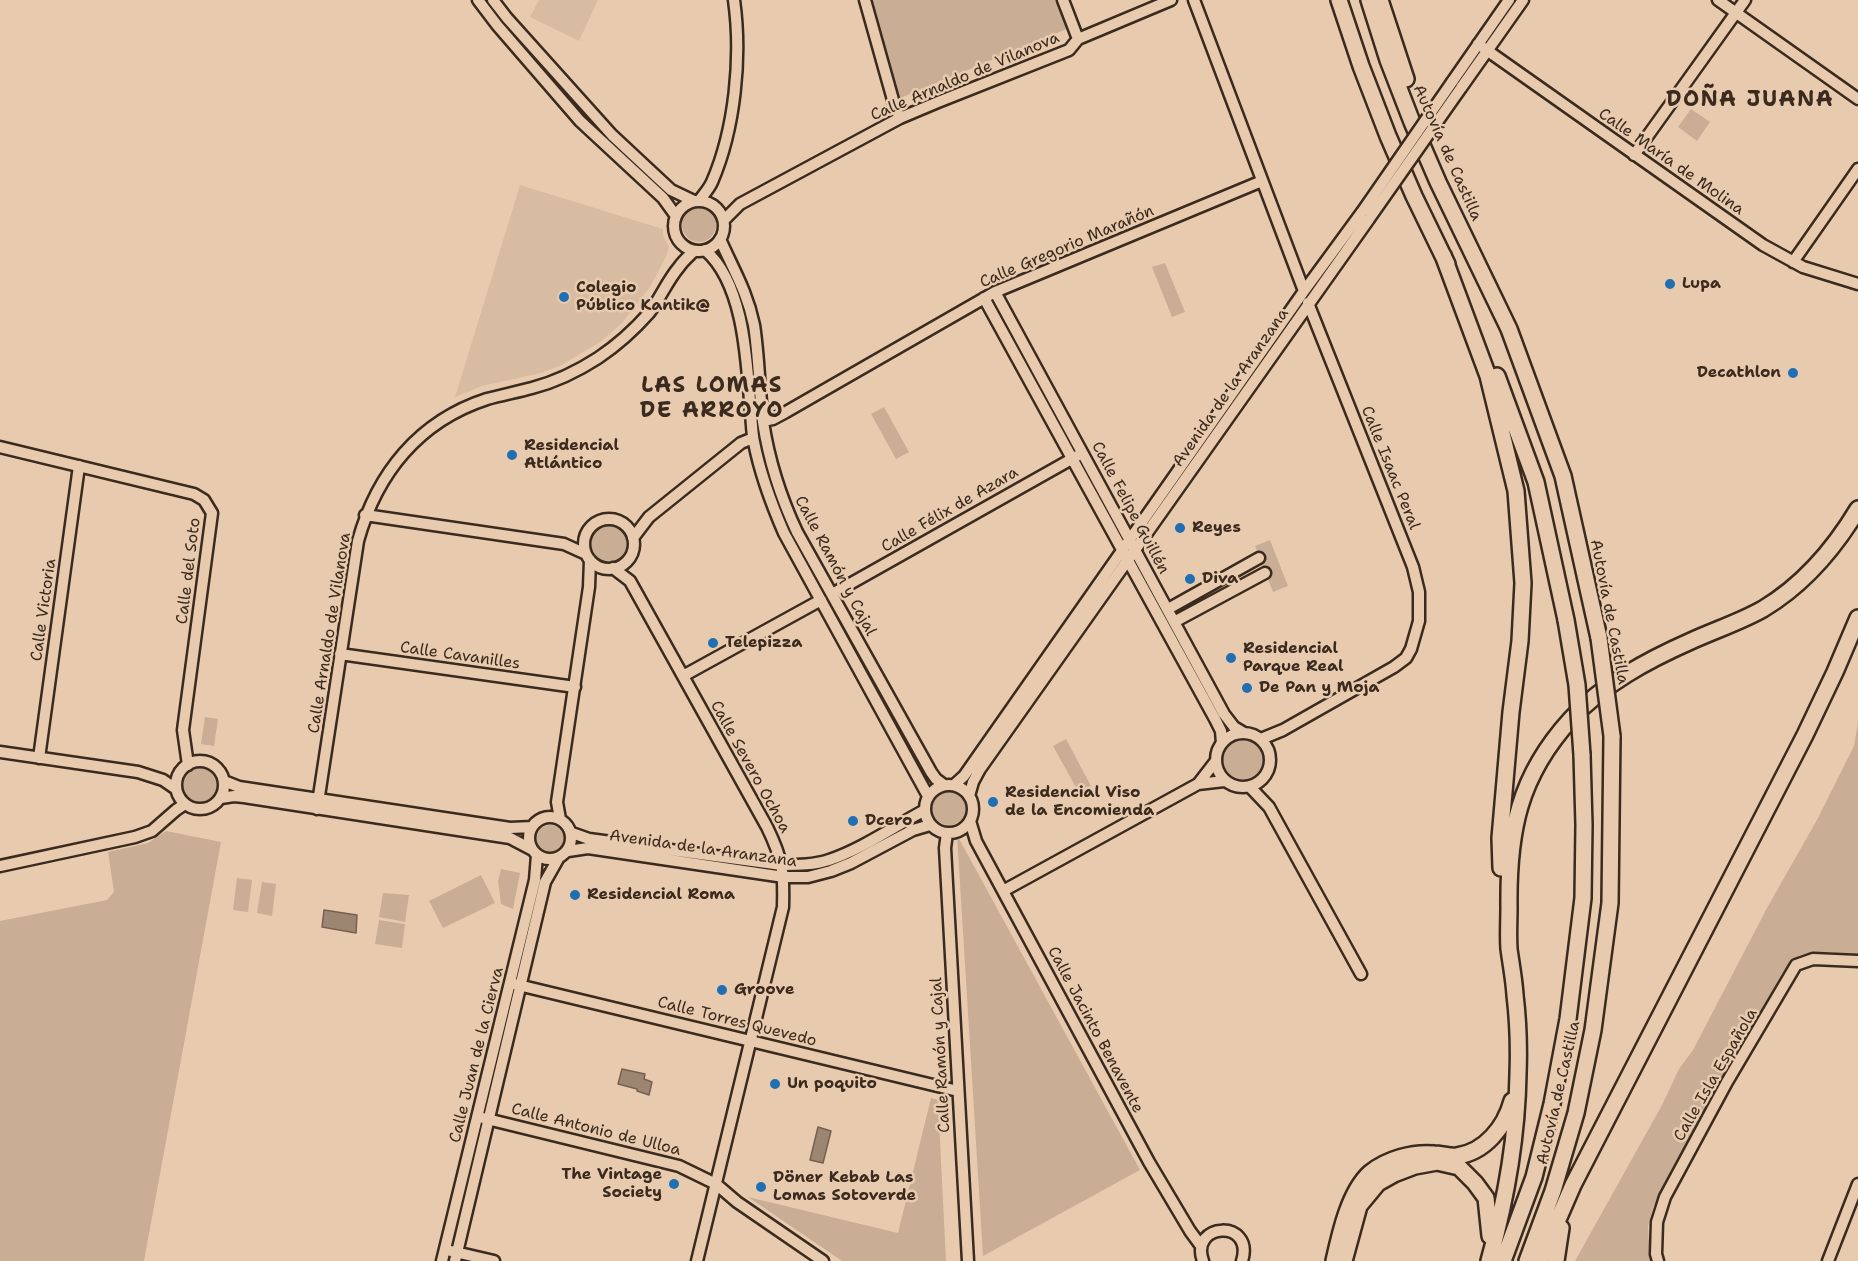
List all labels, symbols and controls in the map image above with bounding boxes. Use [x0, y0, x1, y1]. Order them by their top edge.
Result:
street label: Calle Arnaldo de Vilanova [868, 28, 1062, 126]
street label: Autovía de Castilla [1408, 82, 1486, 224]
district label: DOÑA JUANA [1666, 87, 1834, 113]
street label: Calle María de Molina [1595, 104, 1747, 220]
street label: Calle Gregorio Marañón [977, 202, 1157, 292]
place label: Lupa [1682, 274, 1721, 294]
marker: Lupa [1663, 277, 1677, 291]
place label: Colegio Público Kantik@ [576, 278, 710, 316]
marker: Colegio Público Kantik@ [557, 290, 571, 304]
street label: Avenida de la Aranzana [1169, 305, 1293, 471]
place label: Decathlon [1697, 363, 1781, 383]
marker: Decathlon [1786, 366, 1800, 380]
district label: LAS LOMAS DE ARROYO [640, 373, 784, 424]
street label: Calle Isaac Peral [1356, 403, 1424, 533]
place label: Residencial Atlántico [524, 436, 619, 474]
street label: Calle Felipe Guillén [1087, 439, 1173, 577]
marker: Residencial Atlántico [505, 448, 519, 462]
street label: Calle Félix de Azara [878, 463, 1022, 557]
street label: Calle Ramón y Cajal [790, 493, 880, 639]
street label: Calle del Soto [173, 517, 205, 625]
place label: Reyes [1192, 518, 1241, 538]
marker: Reyes [1173, 521, 1187, 535]
street label: Calle Arnaldo de Vilanova [305, 531, 355, 735]
street label: Autovía de Castilla [1586, 538, 1632, 686]
street label: Calle Victoria [27, 557, 61, 663]
place label: Diva [1202, 569, 1238, 589]
marker: Diva [1183, 572, 1197, 586]
place label: Telepizza [725, 633, 802, 653]
marker: Telepizza [706, 636, 720, 650]
street label: Calle Cavanilles [399, 638, 521, 674]
place label: Residencial Parque Real [1243, 639, 1344, 677]
marker: Residencial Parque Real [1224, 651, 1238, 665]
place label: De Pan y Moja [1259, 678, 1379, 698]
marker: De Pan y Moja [1240, 681, 1254, 695]
street label: Calle Severo Ochoa [706, 697, 794, 837]
place label: Residencial Viso de la Encomienda [1005, 783, 1154, 821]
marker: Residencial Viso de la Encomienda [986, 795, 1000, 809]
place label: Dcero [865, 811, 912, 831]
marker: Dcero [846, 814, 860, 828]
street label: Avenida de la Aranzana [608, 826, 798, 872]
place label: Residencial Roma [587, 885, 735, 905]
marker: Residencial Roma [568, 888, 582, 902]
street label: Calle Jacinto Benavente [1043, 943, 1147, 1117]
street label: Calle Juan de la Cierva [446, 965, 508, 1145]
street label: Calle Ramón y Cajal [927, 977, 955, 1133]
place label: Groove [734, 980, 795, 1000]
marker: Groove [715, 983, 729, 997]
street label: Calle Torres Quevedo [655, 993, 819, 1051]
street label: Calle Isla Española [1670, 1005, 1762, 1145]
street label: Autovía de Castilla [1533, 1019, 1585, 1167]
place label: Un poquito [787, 1074, 877, 1094]
marker: Un poquito [768, 1077, 782, 1091]
street label: Calle Antonio de Ulloa [509, 1100, 683, 1160]
place label: The Vintage Society [561, 1165, 662, 1203]
place label: Döner Kebab Las Lomas Sotoverde [773, 1168, 916, 1206]
marker: The Vintage Society [667, 1177, 681, 1191]
marker: Döner Kebab Las Lomas Sotoverde [754, 1180, 768, 1194]

